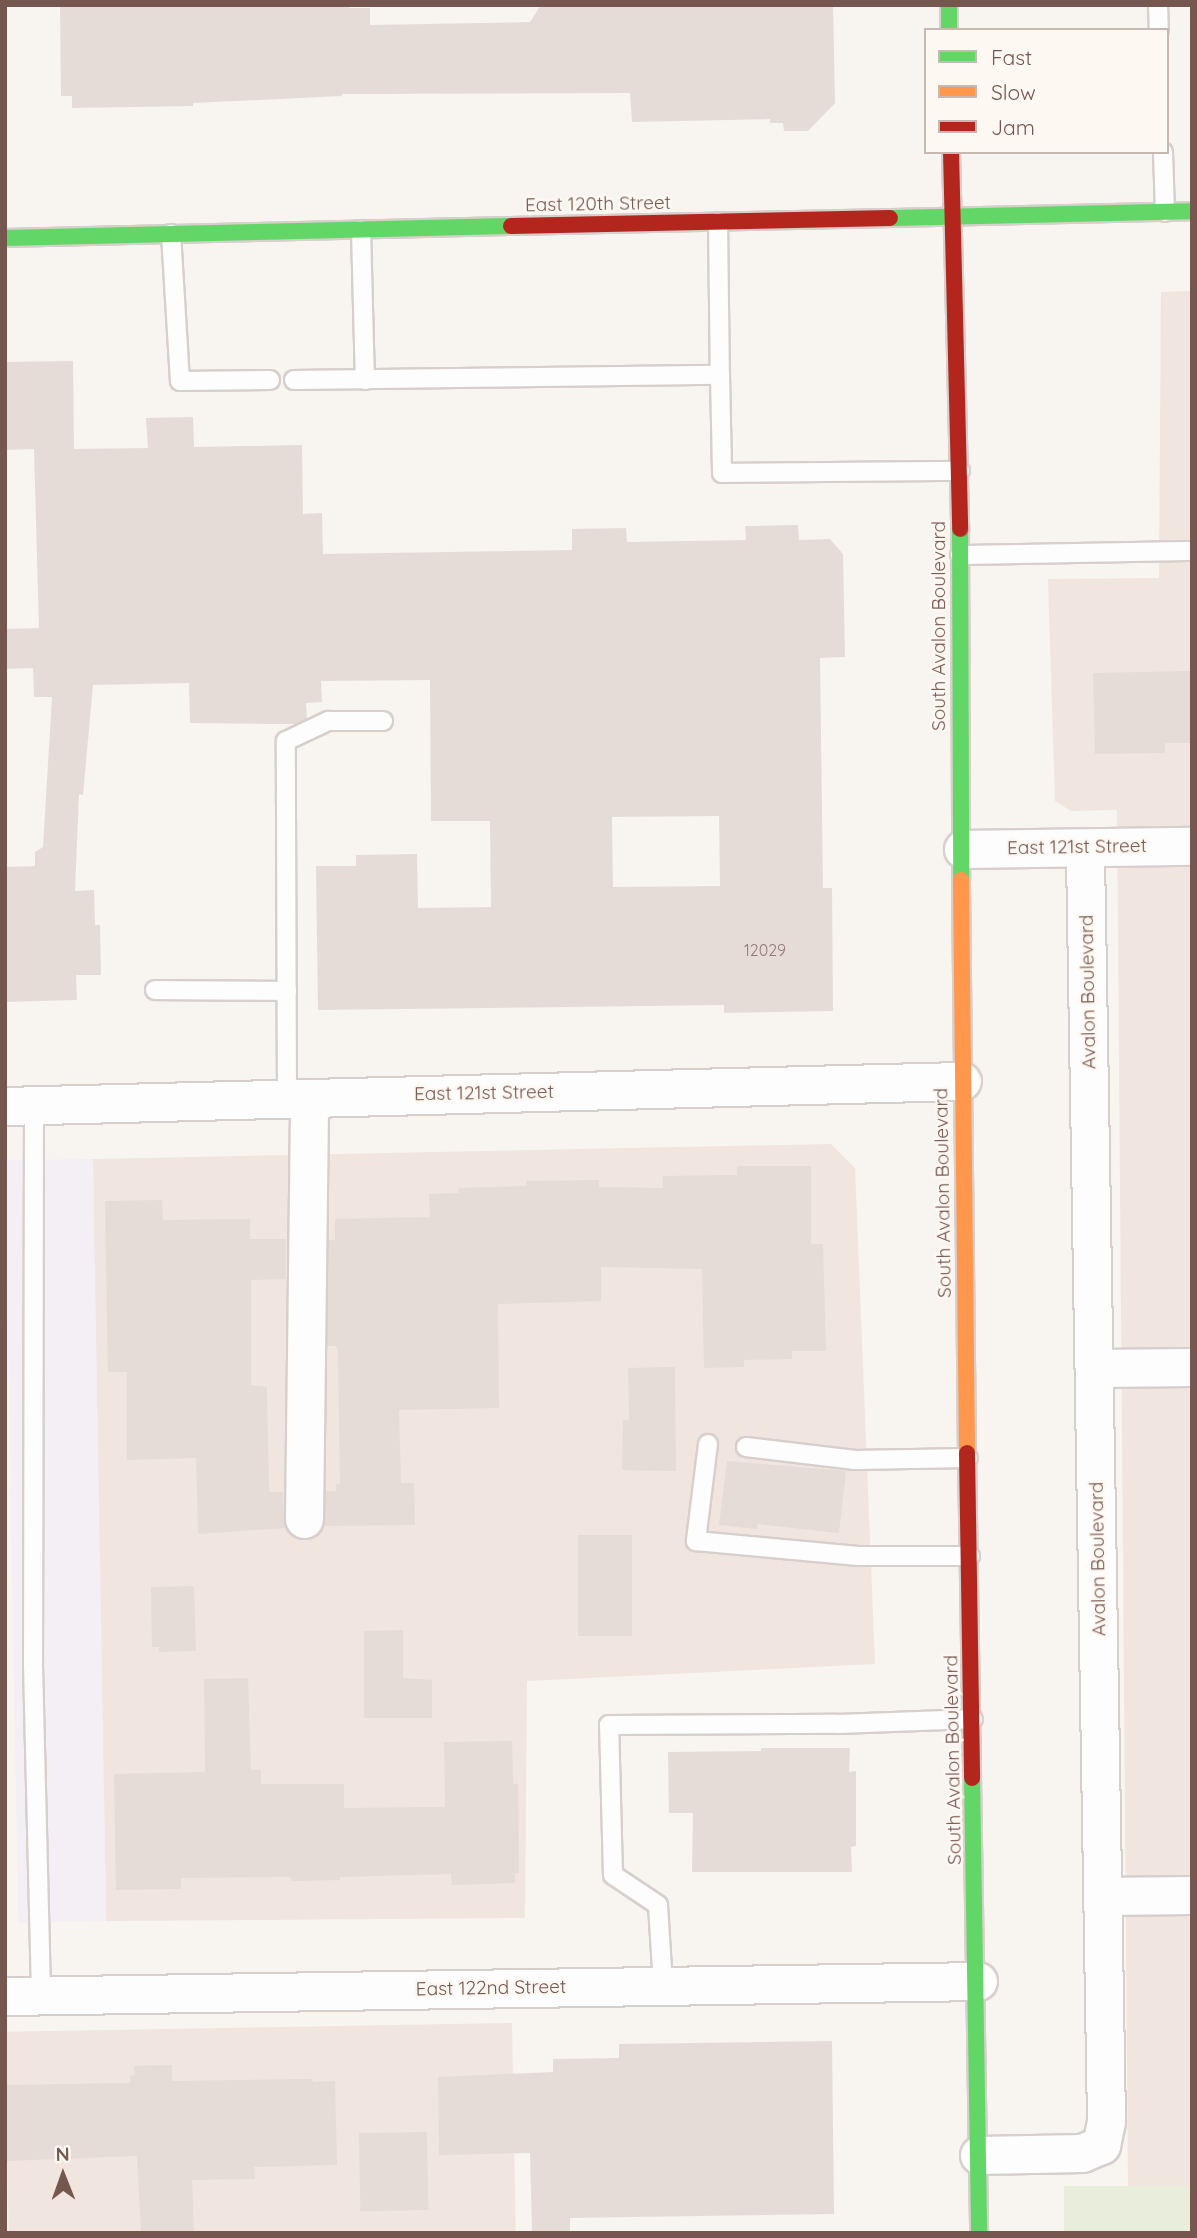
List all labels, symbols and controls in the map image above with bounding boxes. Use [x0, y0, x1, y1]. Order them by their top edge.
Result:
legend [924, 28, 1169, 154]
text: Fast [991, 44, 1032, 70]
text: Slow [991, 79, 1036, 105]
text: Jam [991, 114, 1035, 140]
street label: East 120th Street [525, 191, 671, 217]
street label: South Avalon Boulevard [928, 521, 950, 731]
street label: East 121st Street [1007, 834, 1147, 860]
street label: Avalon Boulevard [1075, 915, 1101, 1069]
house number: 12029 [744, 940, 786, 960]
street label: East 121st Street [414, 1080, 554, 1106]
street label: South Avalon Boulevard [930, 1088, 956, 1298]
street label: Avalon Boulevard [1085, 1482, 1111, 1636]
street label: South Avalon Boulevard [940, 1655, 966, 1865]
street label: East 122nd Street [416, 1975, 566, 2001]
north arrow [28, 2140, 98, 2210]
text: N [55, 2142, 70, 2166]

